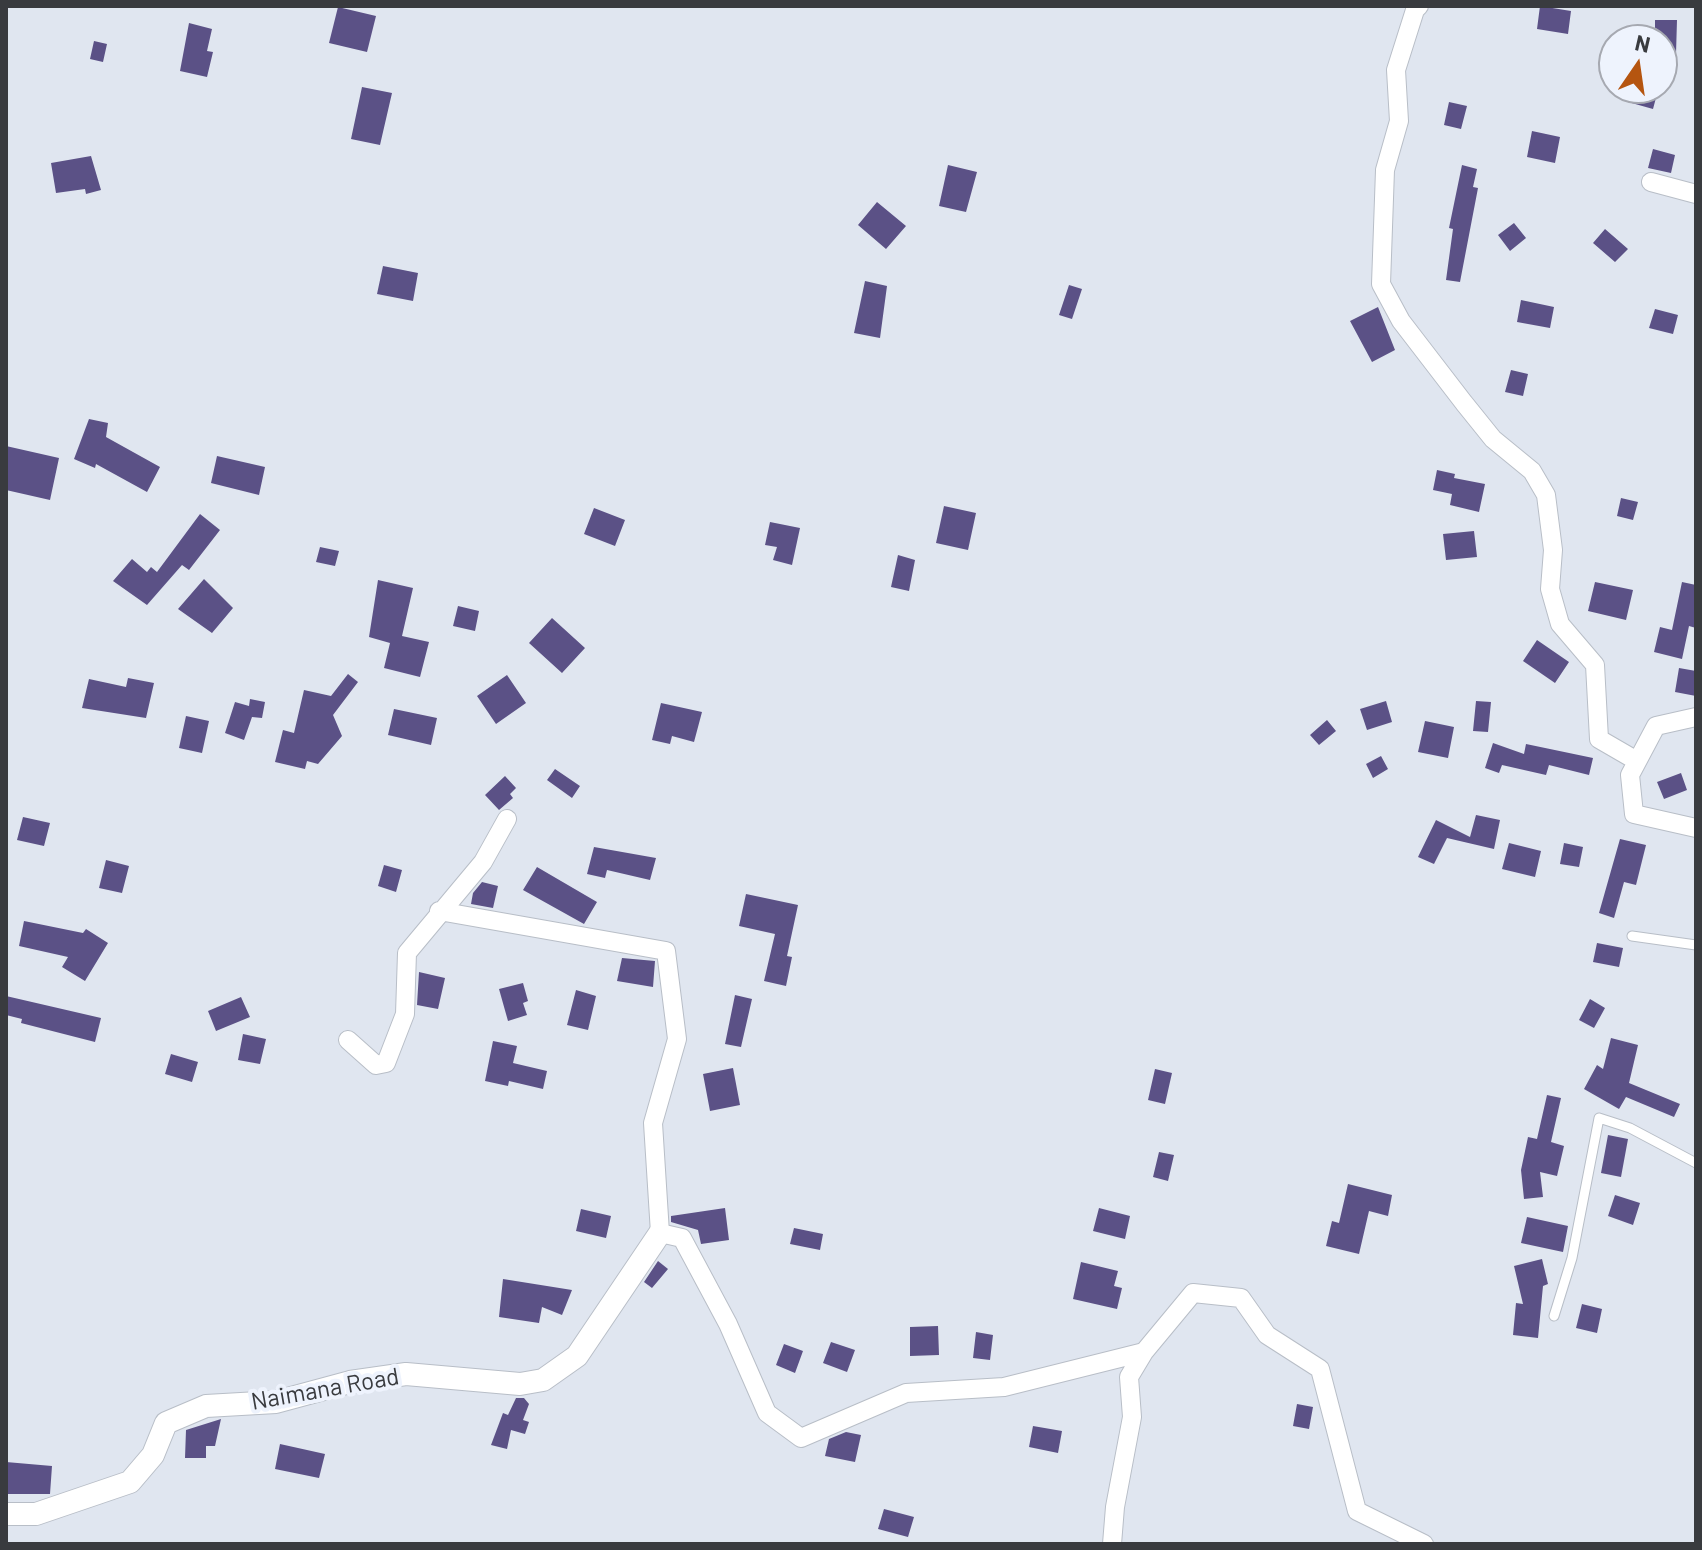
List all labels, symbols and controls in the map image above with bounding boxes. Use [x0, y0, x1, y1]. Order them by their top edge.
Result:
north arrow [1598, 24, 1678, 104]
text: N [1633, 28, 1653, 57]
street label: Naimana Road [249, 1362, 401, 1416]

